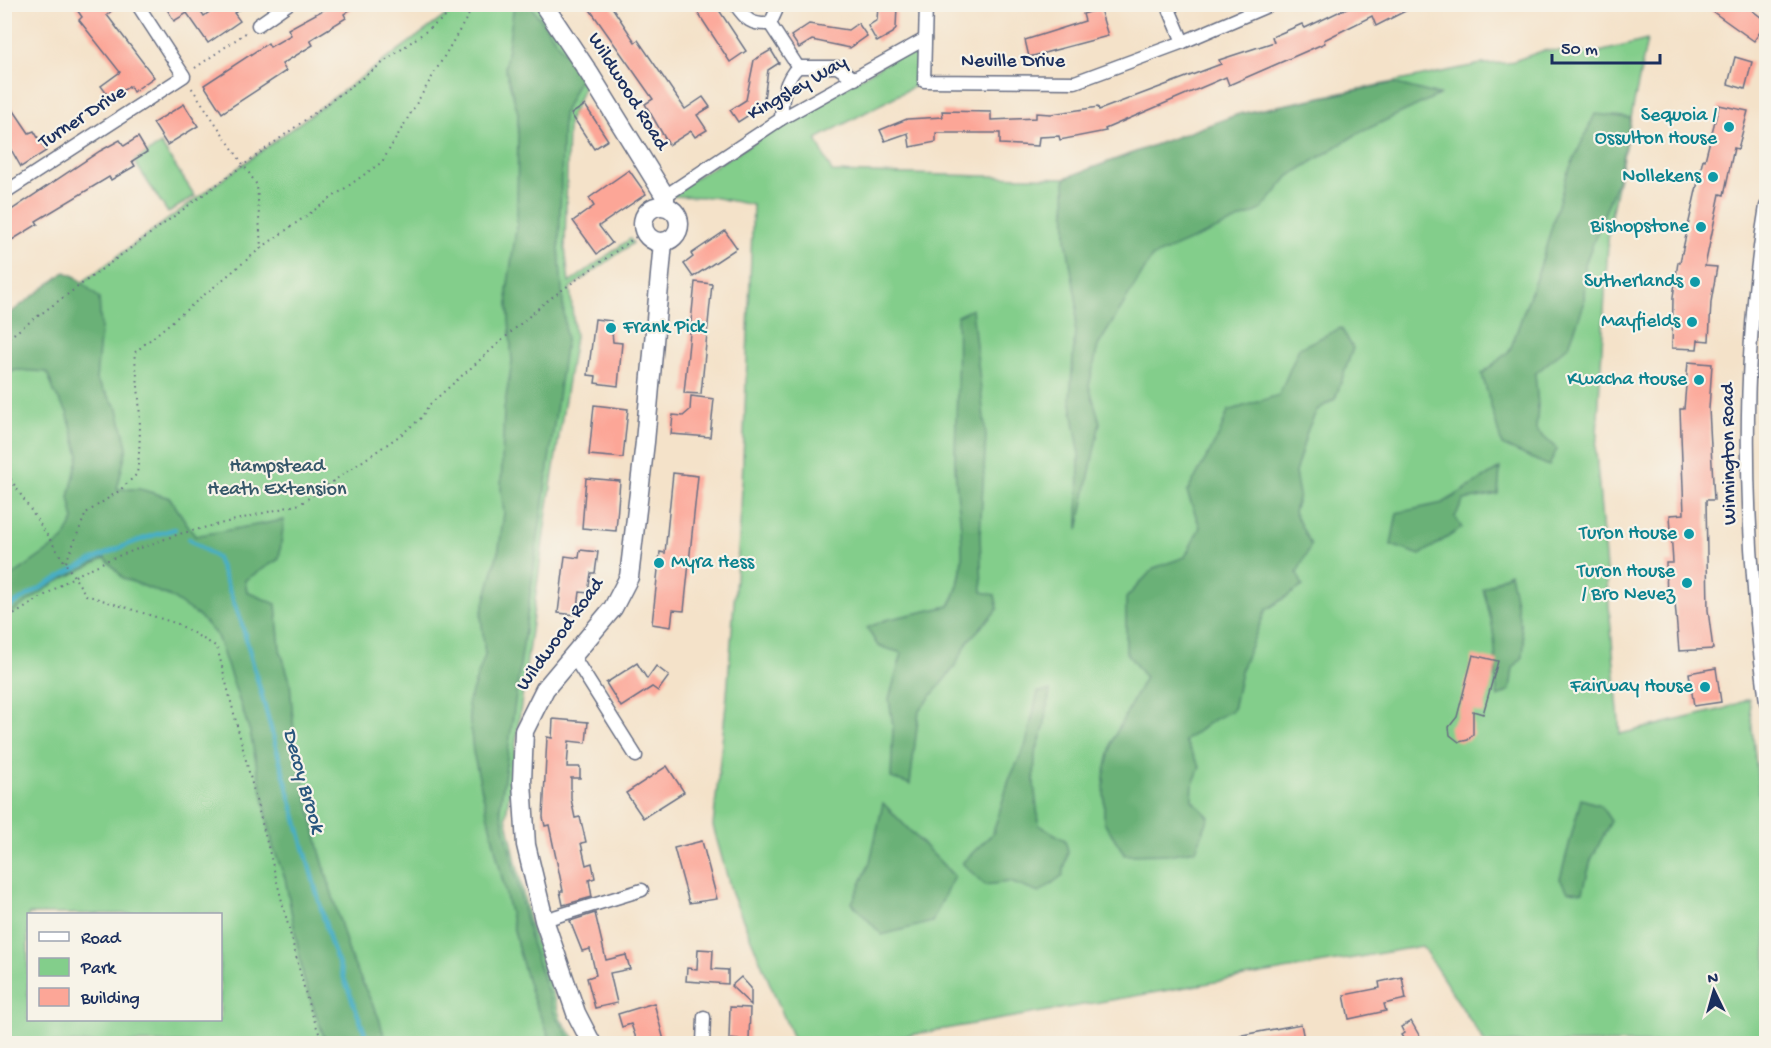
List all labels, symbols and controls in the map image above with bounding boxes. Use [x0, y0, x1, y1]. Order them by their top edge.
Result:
scale bar [1552, 27, 1660, 65]
street label: Wildwood Road [582, 29, 673, 157]
text: 50 m [1561, 40, 1598, 61]
street label: Kingsley Way [744, 51, 852, 127]
street label: Neville Drive [961, 51, 1066, 74]
street label: Turner Drive [34, 81, 132, 155]
place label: Sequoia / Ossulton House [1595, 105, 1718, 151]
marker: Sequoia / Ossulton House [1722, 120, 1736, 134]
place label: Nollekens [1622, 166, 1702, 189]
marker: Nollekens [1706, 170, 1720, 184]
place label: Bishopstone [1589, 216, 1690, 239]
marker: Bishopstone [1694, 220, 1708, 234]
place label: Sutherlands [1584, 271, 1684, 294]
marker: Sutherlands [1688, 275, 1702, 289]
place label: Mayfields [1601, 311, 1681, 334]
marker: Mayfields [1685, 315, 1699, 329]
place label: Frank Pick [622, 317, 708, 340]
marker: Frank Pick [604, 321, 618, 335]
place label: Kwacha House [1567, 369, 1688, 392]
marker: Kwacha House [1692, 373, 1706, 387]
street label: Winnington Road [1717, 381, 1743, 525]
park label: Hampstead Heath Extension [207, 456, 347, 502]
place label: Turon House [1578, 523, 1678, 546]
marker: Turon House [1682, 527, 1696, 541]
place label: Myra Hess [671, 552, 755, 575]
marker: Myra Hess [652, 556, 666, 570]
place label: Turon House / Bro Nevez [1576, 561, 1676, 607]
street label: Wildwood Road [512, 572, 611, 696]
marker: Turon House / Bro Nevez [1680, 576, 1694, 590]
place label: Fairway House [1569, 676, 1694, 699]
marker: Fairway House [1698, 680, 1712, 694]
water label: Decoy Brook [275, 726, 330, 839]
legend [27, 913, 222, 1021]
text: Road [81, 929, 122, 950]
text: Park [80, 959, 117, 980]
north arrow [1684, 961, 1744, 1021]
text: N [1707, 970, 1720, 989]
text: Building [80, 989, 140, 1010]

